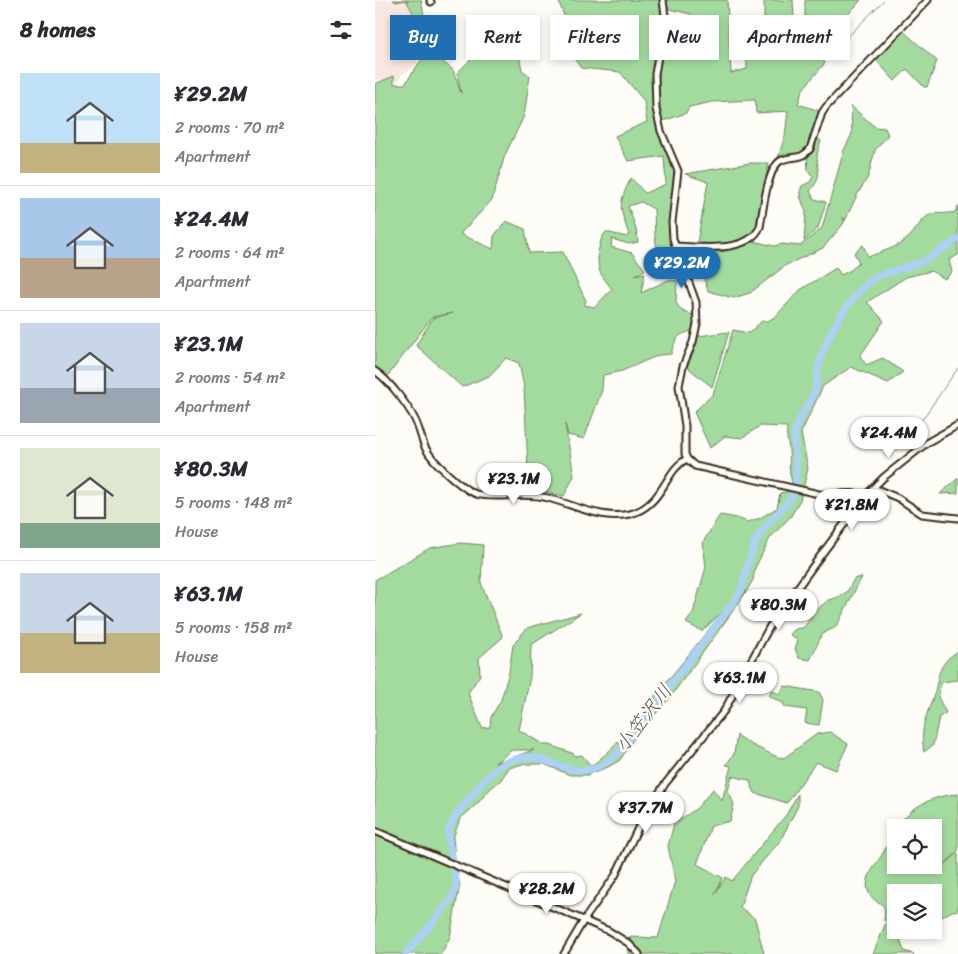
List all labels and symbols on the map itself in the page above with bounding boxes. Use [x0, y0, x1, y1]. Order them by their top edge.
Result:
pin: ¥29.2M [641, 246, 723, 289]
pin: ¥24.4M [848, 416, 930, 459]
pin: ¥23.1M [473, 462, 555, 505]
pin: ¥21.8M [811, 488, 893, 531]
pin: ¥80.3M [738, 588, 820, 631]
pin: ¥63.1M [699, 662, 781, 704]
water label: 小笠沢川 [605, 676, 682, 761]
pin: ¥37.7M [605, 792, 687, 834]
pin: ¥28.2M [506, 872, 588, 915]

